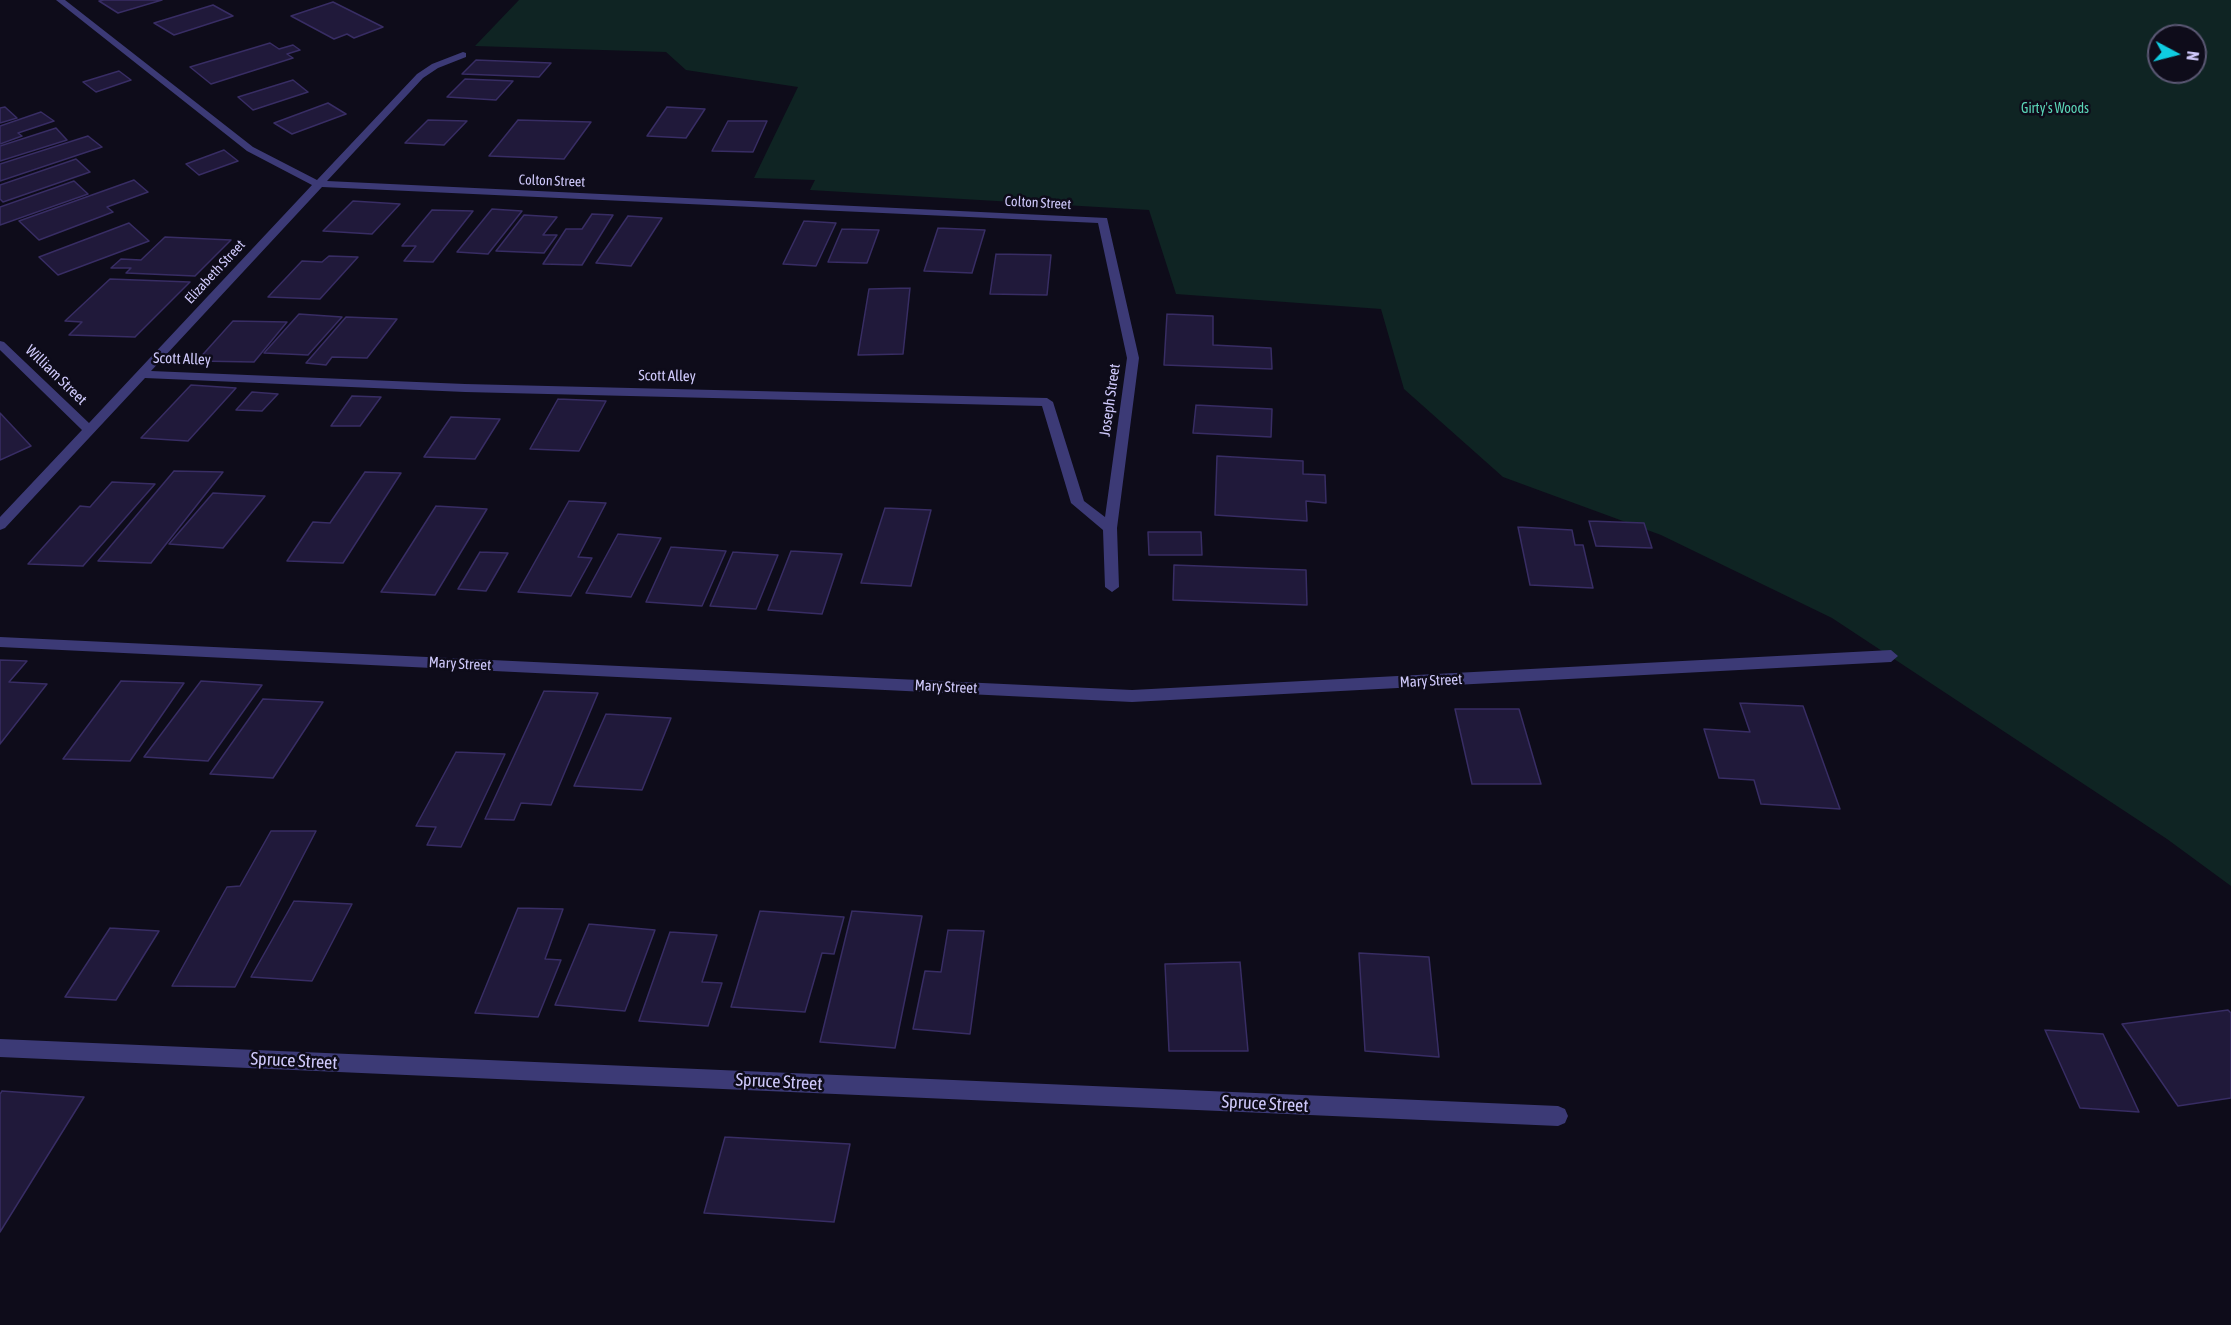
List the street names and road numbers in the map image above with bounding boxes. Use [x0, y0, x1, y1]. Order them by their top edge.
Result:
street label: Colton Street [518, 171, 586, 191]
street label: Colton Street [1004, 193, 1072, 213]
street label: Elizabeth Street [181, 237, 249, 307]
street label: William Street [22, 341, 90, 409]
street label: Scott Alley [153, 349, 211, 369]
street label: Joseph Street [1096, 362, 1124, 438]
street label: Scott Alley [638, 366, 696, 386]
street label: Mary Street [428, 653, 492, 675]
street label: Mary Street [1399, 670, 1463, 692]
street label: Mary Street [914, 676, 978, 698]
street label: Spruce Street [250, 1048, 338, 1074]
street label: Spruce Street [735, 1069, 823, 1095]
street label: Spruce Street [1221, 1091, 1309, 1117]

